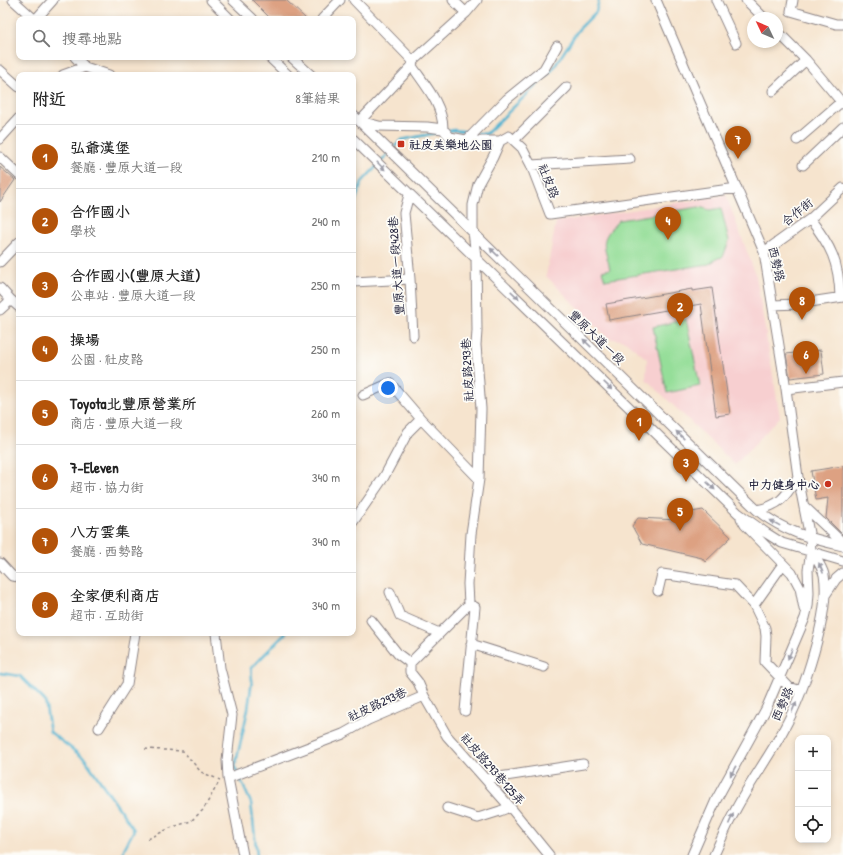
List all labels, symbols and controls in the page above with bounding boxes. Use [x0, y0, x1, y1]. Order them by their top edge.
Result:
north arrow [747, 12, 783, 48]
search box [16, 16, 356, 60]
icon: search [30, 27, 52, 49]
text: 搜尋地點 [62, 28, 122, 49]
text: 附近 [32, 87, 66, 110]
text: 8筆結果 [295, 89, 340, 107]
pin: 7 [725, 126, 751, 159]
place label: 社皮美樂地公園 [409, 136, 493, 153]
text: 弘爺漢堡 [70, 137, 130, 158]
marker: 社皮美樂地公園 [396, 139, 406, 149]
text: 1 [43, 148, 47, 166]
text: 210 m [312, 148, 340, 166]
text: 餐廳 · 豐原大道一段 [70, 158, 183, 176]
one-way arrow [376, 161, 386, 171]
street label: 社皮路 [534, 161, 564, 201]
street label: 合作街 [778, 194, 816, 230]
text: 合作國小 [70, 201, 130, 222]
pin: 4 [655, 207, 681, 240]
text: 2 [42, 212, 48, 230]
text: 240 m [311, 212, 340, 230]
street label: 豐原大道一段428巷 [384, 216, 408, 316]
text: 學校 [70, 222, 96, 240]
street label: 西勢路 [765, 245, 789, 283]
one-way arrow [489, 248, 499, 257]
text: 合作國小(豐原大道) [70, 265, 200, 286]
text: 3 [42, 276, 48, 294]
text: 250 m [311, 276, 340, 294]
text: 公車站 · 豐原大道一段 [70, 286, 196, 304]
pin: 8 [789, 287, 815, 320]
one-way arrow [510, 290, 520, 300]
pin: 2 [667, 293, 693, 326]
street label: 豐原大道一段 [565, 306, 629, 368]
text: 操場 [70, 329, 100, 350]
street label: 社皮路293巷 [457, 338, 477, 402]
one-way arrow [582, 339, 592, 348]
text: 4 [43, 340, 47, 358]
text: 250 m [311, 340, 340, 358]
pin: 6 [793, 341, 819, 374]
text: 公園 · 社皮路 [70, 350, 144, 368]
your location [378, 378, 398, 398]
one-way arrow [603, 381, 613, 391]
text: Toyota北豐原營業所 [70, 393, 197, 414]
text: 5 [42, 404, 48, 422]
text: 260 m [311, 404, 340, 422]
pin: 1 [626, 408, 652, 441]
text: 商店 · 豐原大道一段 [70, 414, 183, 432]
one-way arrow [675, 430, 685, 439]
pin: 3 [673, 449, 699, 482]
text: 7-Eleven [70, 457, 119, 478]
text: 6 [42, 468, 48, 486]
text: 340 m [312, 468, 340, 486]
place label: 中力健身中心 [748, 476, 820, 493]
text: 超市 · 協力街 [70, 478, 144, 496]
marker: 中力健身中心 [823, 479, 833, 489]
one-way arrow [706, 482, 716, 491]
pin: 5 [667, 498, 693, 531]
one-way arrow [769, 519, 781, 526]
text: 八方雲集 [70, 521, 130, 542]
text: 7 [42, 532, 48, 550]
text: 340 m [312, 532, 340, 550]
text: 餐廳 · 西勢路 [70, 542, 144, 560]
one-way arrow [817, 562, 824, 574]
text: 全家便利商店 [70, 585, 160, 606]
text: 8 [42, 596, 48, 614]
text: 340 m [312, 596, 340, 614]
text: 超市 · 互助街 [70, 606, 144, 624]
one-way arrow [787, 649, 793, 660]
street label: 社皮路293巷 [345, 683, 409, 725]
street label: 西勢路 [767, 684, 797, 724]
one-way arrow [792, 700, 798, 712]
street label: 社皮路293巷125弄 [457, 729, 529, 809]
map controls [795, 735, 831, 843]
button: + [795, 735, 831, 771]
one-way arrow [729, 765, 736, 777]
button: − [795, 771, 831, 807]
button: locate [795, 807, 831, 843]
one-way arrow [728, 813, 734, 825]

